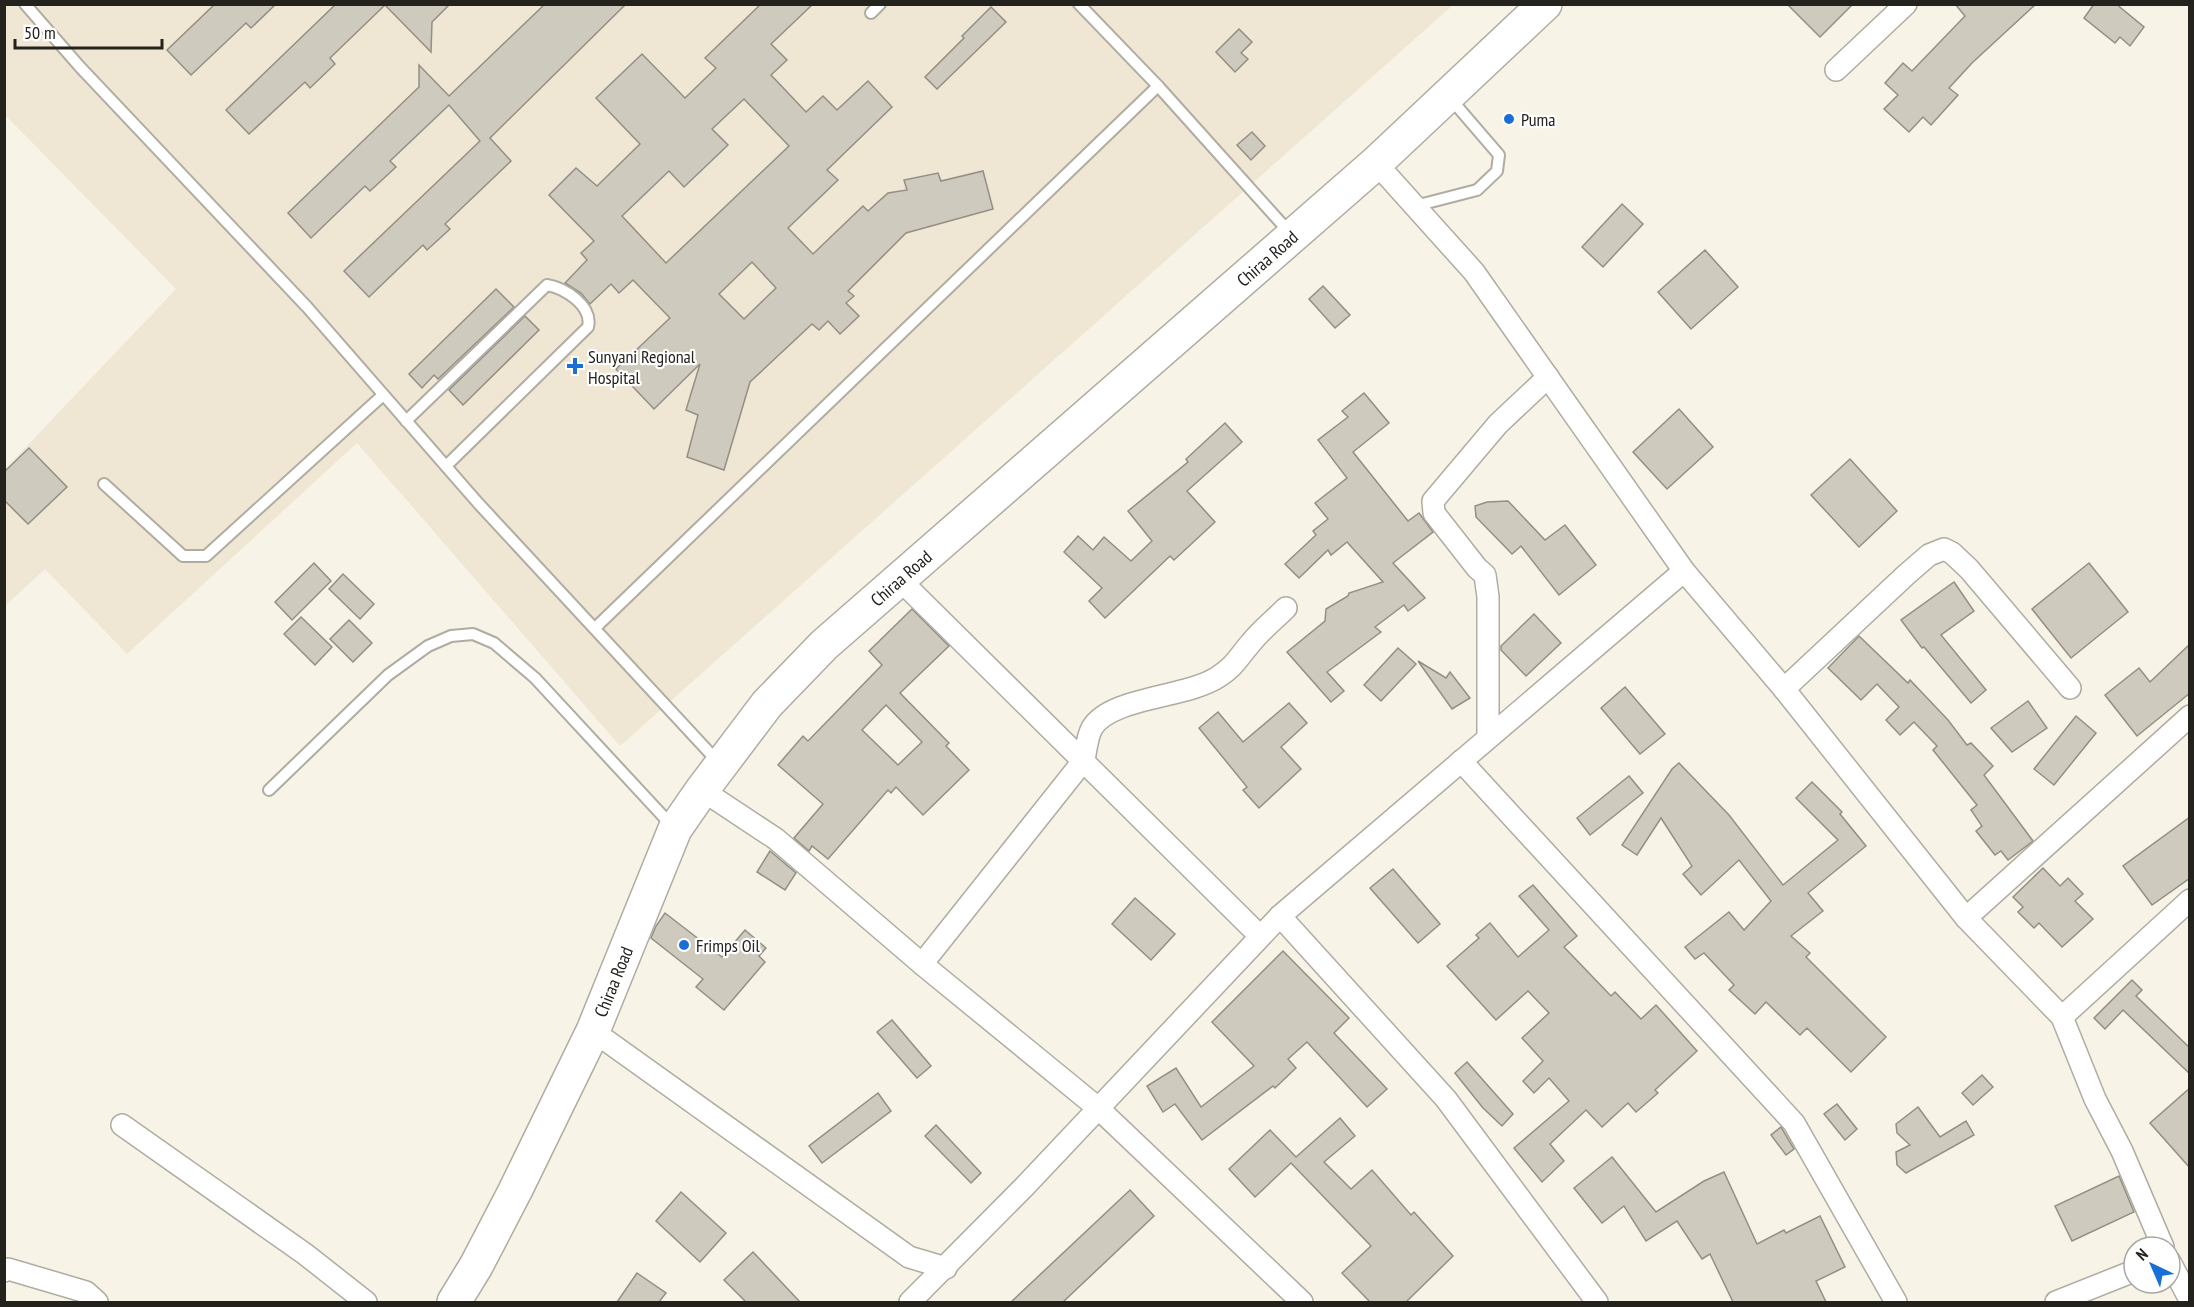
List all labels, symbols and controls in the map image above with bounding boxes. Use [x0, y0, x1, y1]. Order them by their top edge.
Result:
scale bar [15, 12, 162, 50]
text: 50 m [24, 21, 56, 44]
place label: Puma [1521, 108, 1555, 131]
marker: Puma [1502, 112, 1516, 126]
street label: Chiraa Road [1231, 225, 1302, 291]
place label: Sunyani Regional Hospital [588, 345, 696, 389]
marker: Sunyani Regional Hospital [566, 357, 584, 375]
street label: Chiraa Road [865, 545, 936, 611]
place label: Frimps Oil [696, 934, 761, 957]
marker: Frimps Oil [677, 938, 691, 952]
street label: Chiraa Road [588, 943, 638, 1020]
north arrow [2122, 1235, 2182, 1295]
text: N [2132, 1244, 2152, 1264]

